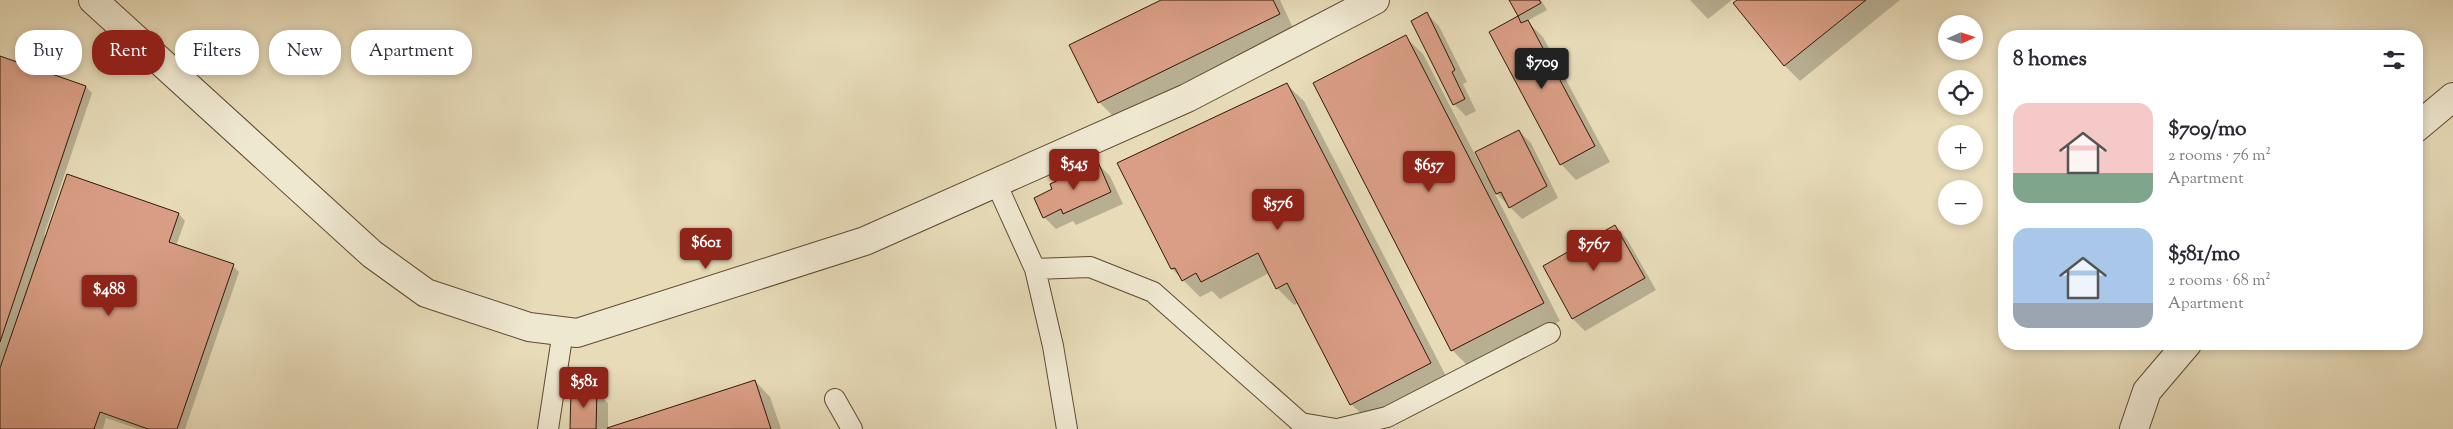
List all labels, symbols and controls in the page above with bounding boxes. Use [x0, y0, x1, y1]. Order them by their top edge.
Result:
north arrow [1938, 15, 1982, 60]
map controls [1938, 15, 1983, 225]
chip: Buy [15, 30, 82, 75]
chip: Rent [92, 30, 165, 75]
chip: Filters [175, 30, 259, 75]
chip: New [269, 30, 341, 75]
chip: Apartment [351, 30, 472, 75]
text: 8 homes [2013, 45, 2087, 75]
icon: filters [2380, 46, 2408, 74]
pin: $709 [1512, 48, 1572, 90]
text: $709 [1526, 52, 1558, 75]
button: locate [1938, 70, 1983, 115]
text: $709/mo [2168, 115, 2247, 145]
icon: home [2053, 123, 2113, 183]
button: + [1938, 125, 1983, 170]
text: 2 rooms · 76 m² [2168, 145, 2271, 168]
pin: $545 [1044, 148, 1104, 191]
pin: $657 [1399, 150, 1459, 193]
text: $545 [1060, 153, 1088, 176]
text: $657 [1414, 155, 1444, 178]
text: Apartment [2168, 168, 2244, 191]
button: − [1938, 180, 1983, 225]
pin: $576 [1248, 188, 1308, 231]
text: $576 [1263, 193, 1293, 216]
pin: $601 [676, 228, 736, 270]
pin: $767 [1564, 230, 1624, 272]
text: $601 [691, 232, 721, 255]
text: $767 [1578, 234, 1610, 257]
text: $581/mo [2168, 240, 2240, 270]
icon: home [2053, 248, 2113, 308]
text: 2 rooms · 68 m² [2168, 270, 2271, 293]
pin: $488 [79, 274, 139, 317]
text: $488 [93, 279, 125, 302]
text: Apartment [2168, 293, 2244, 316]
pin: $581 [554, 366, 614, 409]
text: $581 [570, 371, 598, 394]

